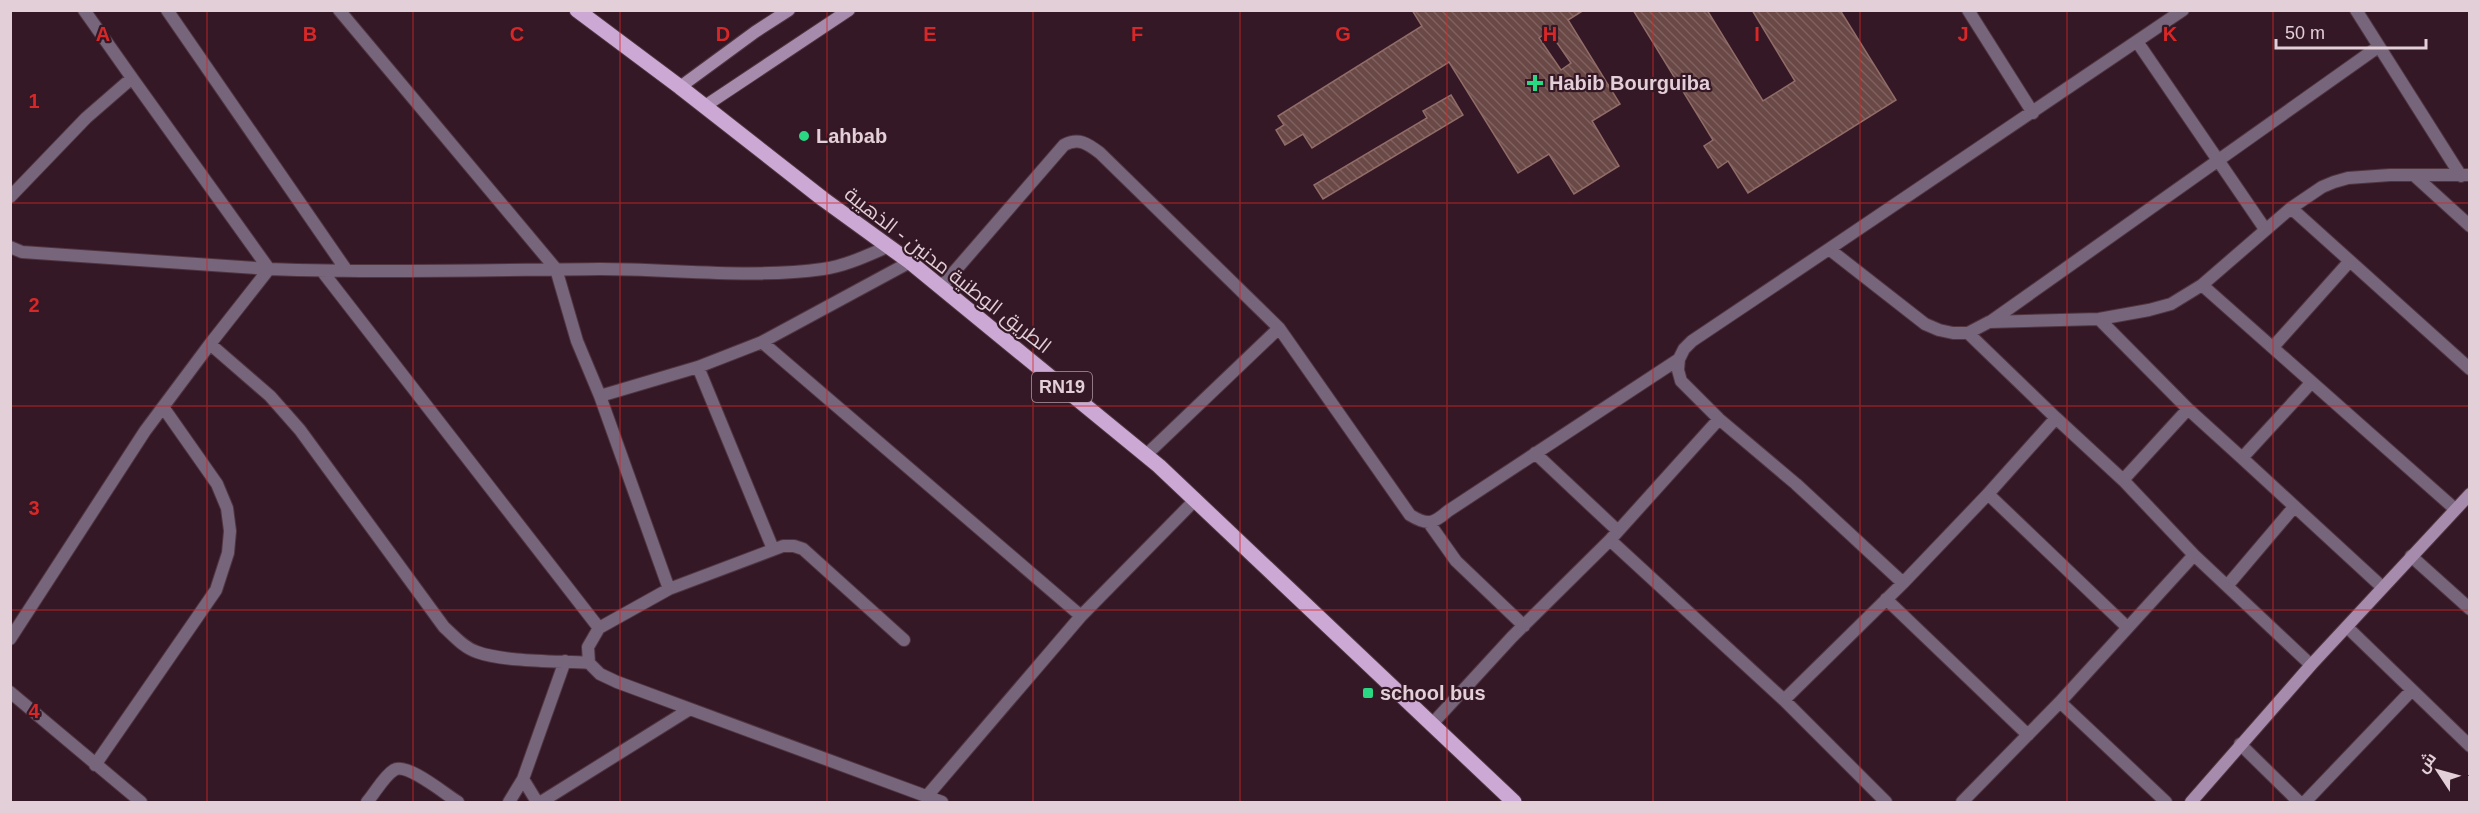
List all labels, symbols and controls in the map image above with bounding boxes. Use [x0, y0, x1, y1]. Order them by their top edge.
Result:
scale bar [2276, 12, 2426, 50]
text: A [96, 23, 110, 45]
text: B [303, 23, 317, 45]
text: C [510, 23, 524, 45]
text: D [716, 23, 730, 45]
text: E [923, 23, 937, 45]
text: F [1131, 23, 1143, 45]
text: G [1335, 23, 1351, 45]
text: H [1543, 23, 1557, 45]
text: I [1754, 23, 1760, 45]
text: J [1957, 23, 1969, 45]
text: K [2163, 23, 2178, 45]
text: 50 m [2285, 23, 2325, 43]
place label: Habib Bourguiba [1549, 72, 1711, 94]
marker: Habib Bourguiba [1526, 74, 1544, 92]
text: 1 [28, 90, 40, 112]
place label: Lahbab [816, 125, 887, 147]
marker: Lahbab [797, 129, 811, 143]
street label: الطريق الوطنية مدنين - الذهيبة [839, 183, 1056, 359]
text: 2 [28, 294, 40, 316]
road number: RN19 [1032, 372, 1092, 402]
text: 3 [28, 497, 40, 519]
place label: school bus [1380, 682, 1486, 704]
marker: school bus [1361, 686, 1375, 700]
text: 4 [28, 700, 40, 722]
north arrow [2408, 741, 2468, 801]
text: ش [2413, 749, 2440, 776]

